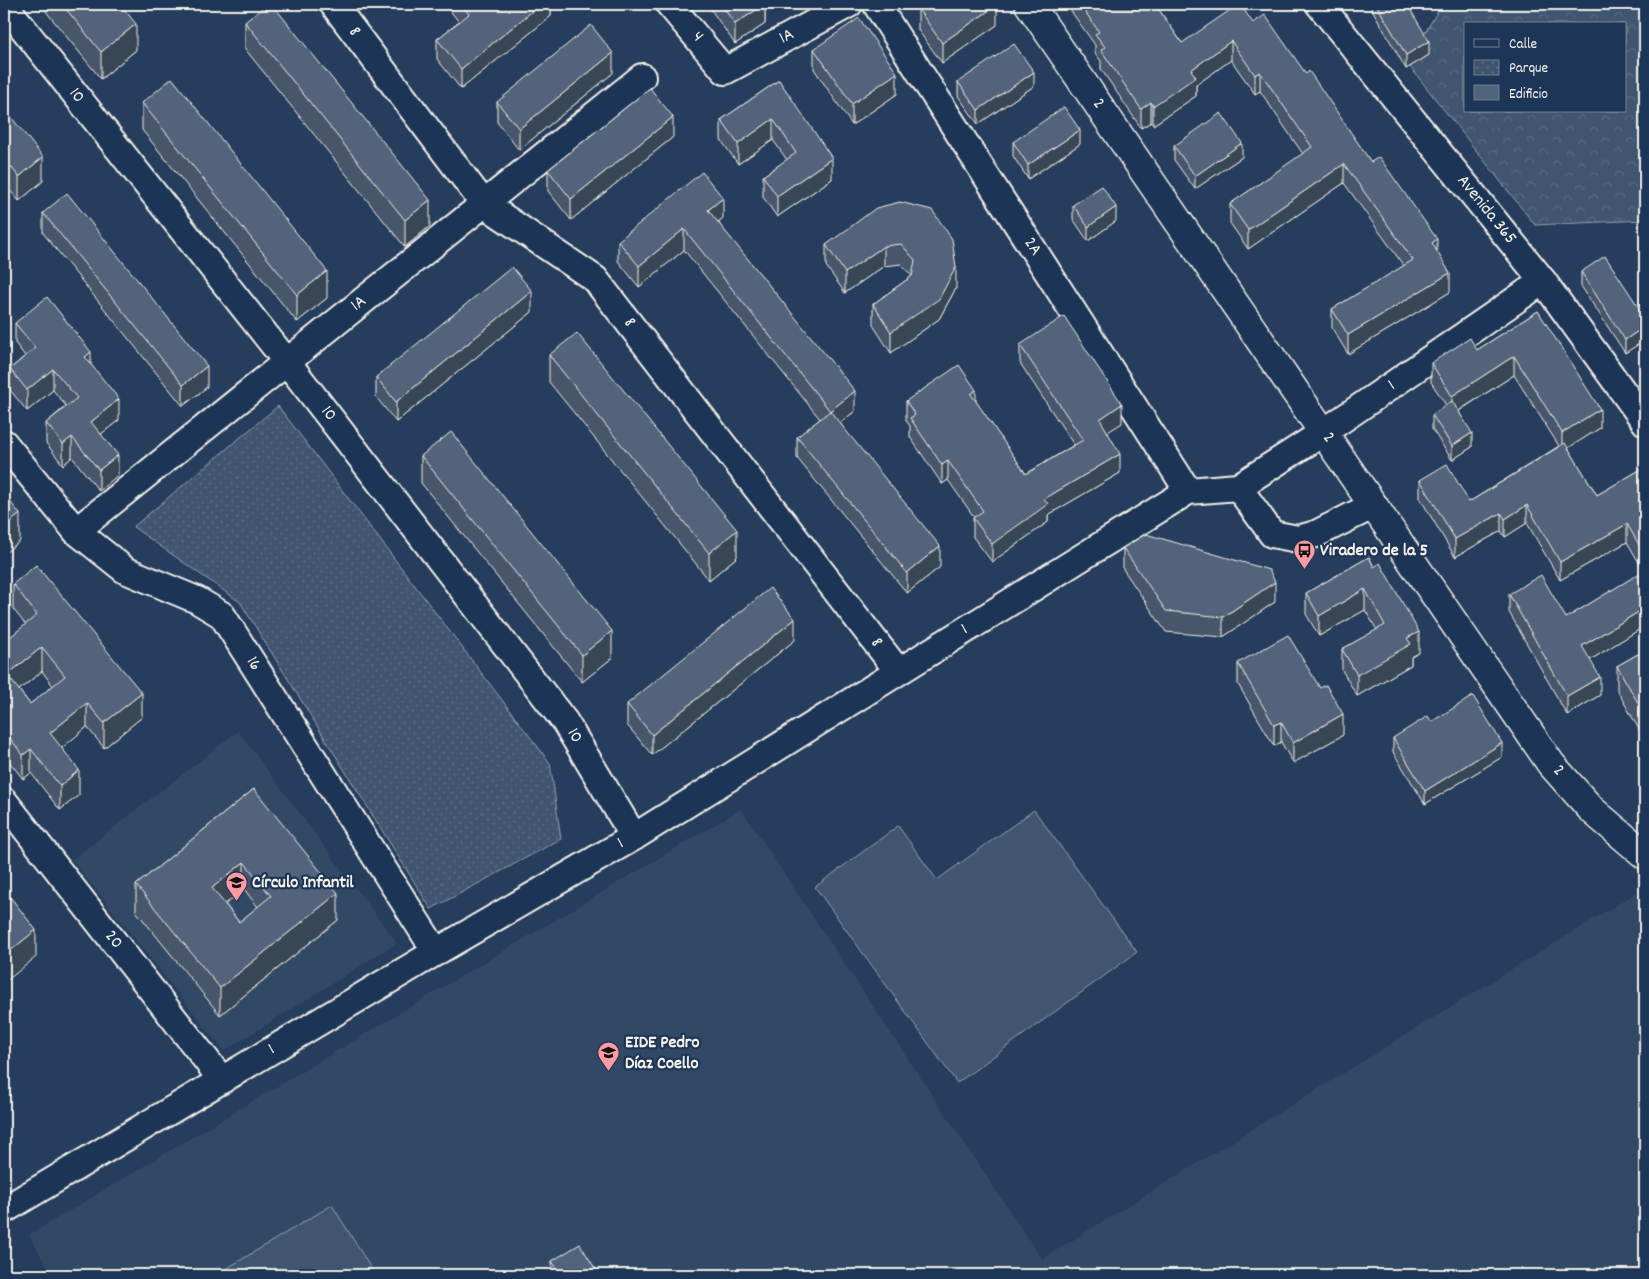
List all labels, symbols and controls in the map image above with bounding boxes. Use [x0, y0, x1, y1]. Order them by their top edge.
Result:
street label: 8 [342, 22, 366, 42]
legend [1464, 22, 1626, 112]
street label: 1A [775, 23, 799, 51]
street label: 4 [685, 26, 709, 48]
text: Calle [1509, 34, 1538, 56]
text: Parque [1509, 58, 1549, 80]
street label: 10 [62, 83, 90, 109]
text: Edificio [1509, 84, 1548, 106]
street label: 2 [1086, 94, 1110, 114]
street label: Avenida 365 [1450, 170, 1522, 250]
street label: 2A [1017, 233, 1047, 261]
street label: 1A [346, 290, 372, 318]
street label: 8 [617, 312, 641, 334]
street label: 1 [1383, 375, 1401, 397]
street label: 10 [314, 401, 342, 427]
street label: 2 [1316, 428, 1340, 448]
bus stop icon: Viradero de la 5 [1292, 539, 1316, 570]
place label: Viradero de la 5 [1320, 539, 1428, 564]
street label: 1 [957, 618, 973, 642]
street label: 8 [864, 632, 888, 654]
street label: 16 [239, 652, 267, 676]
street label: 10 [560, 724, 588, 748]
street label: 2 [1546, 760, 1570, 782]
street label: 1 [613, 832, 629, 856]
school or university icon: Círculo Infantil [224, 871, 248, 902]
place label: Círculo Infantil [252, 871, 354, 896]
street label: 20 [98, 925, 128, 955]
place label: EIDE Pedro Díaz Coello [625, 1031, 700, 1077]
street label: 1 [264, 1038, 280, 1062]
school or university icon: EIDE Pedro Díaz Coello [597, 1041, 621, 1072]

